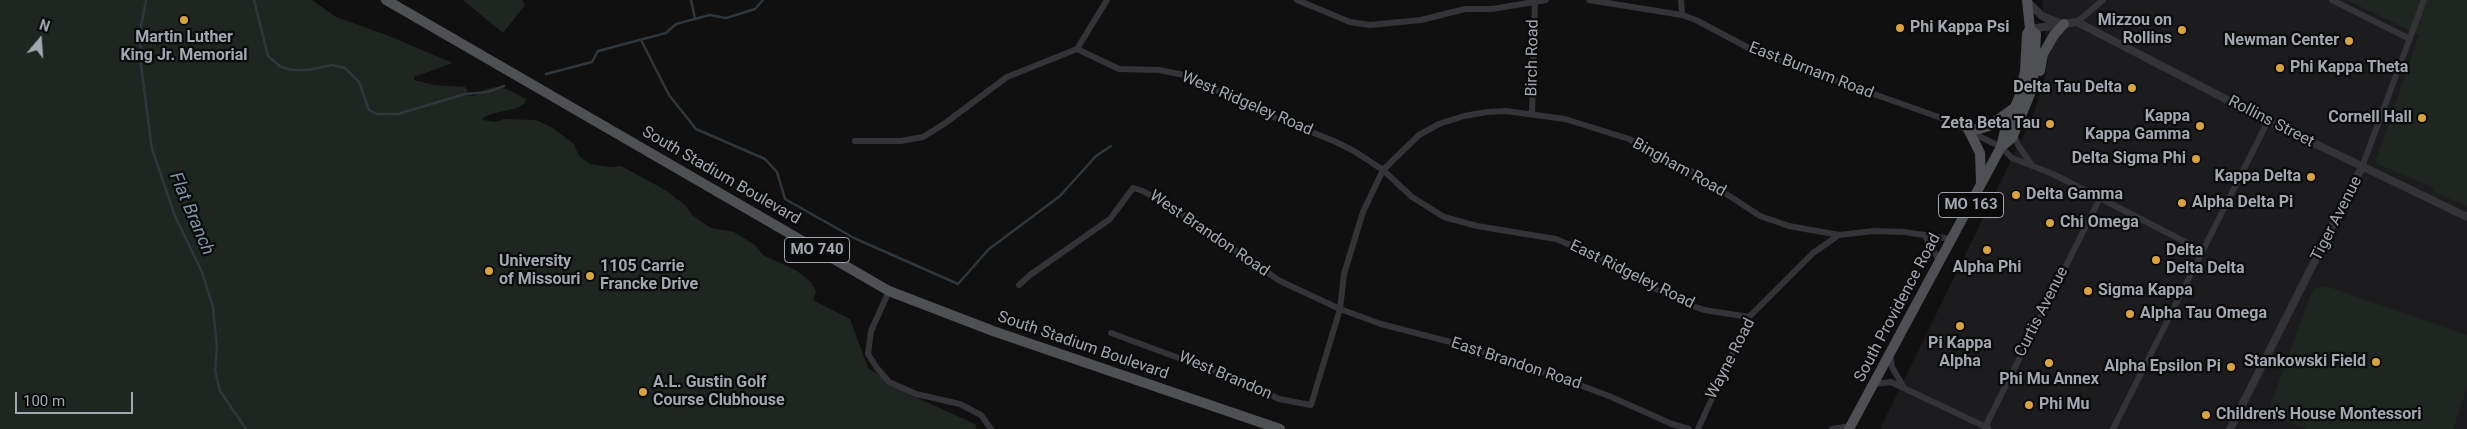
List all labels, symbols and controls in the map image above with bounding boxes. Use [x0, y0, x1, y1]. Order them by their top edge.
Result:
place label: Mizzou on Rollins [2098, 11, 2172, 49]
marker: Martin Luther King Jr. Memorial [178, 14, 190, 26]
north arrow [15, 15, 65, 65]
text: N [37, 17, 52, 35]
place label: Phi Kappa Psi [1910, 18, 2010, 38]
street label: Birch Road [1523, 19, 1543, 97]
marker: Phi Kappa Psi [1894, 22, 1906, 34]
marker: Mizzou on Rollins [2176, 24, 2188, 36]
place label: Martin Luther King Jr. Memorial [120, 28, 248, 66]
place label: Newman Center [2224, 31, 2339, 51]
marker: Newman Center [2343, 35, 2355, 47]
street label: East Burnam Road [1746, 38, 1876, 104]
place label: Phi Kappa Theta [2290, 58, 2408, 78]
marker: Phi Kappa Theta [2274, 62, 2286, 74]
street label: West Ridgeley Road [1179, 68, 1315, 140]
place label: Delta Tau Delta [2013, 78, 2122, 98]
marker: Delta Tau Delta [2126, 82, 2138, 94]
street label: Rollins Street [2225, 92, 2317, 152]
place label: Kappa Kappa Gamma [2085, 107, 2190, 145]
place label: Cornell Hall [2328, 108, 2412, 128]
marker: Cornell Hall [2416, 112, 2428, 124]
place label: Zeta Beta Tau [1941, 114, 2040, 134]
marker: Zeta Beta Tau [2044, 118, 2056, 130]
marker: Kappa Kappa Gamma [2194, 120, 2206, 132]
street label: South Stadium Boulevard [638, 123, 804, 229]
street label: Bingham Road [1629, 134, 1729, 202]
place label: Delta Sigma Phi [2072, 149, 2186, 169]
marker: Delta Sigma Phi [2190, 153, 2202, 165]
place label: Kappa Delta [2214, 167, 2301, 187]
water label: Flat Branch [164, 169, 218, 259]
marker: Kappa Delta [2305, 171, 2317, 183]
street label: Tiger Avenue [2307, 173, 2367, 265]
place label: Delta Gamma [2026, 185, 2123, 205]
street label: West Brandon Road [1146, 187, 1272, 281]
marker: Delta Gamma [2010, 189, 2022, 201]
road number: MO 163 [1938, 192, 2004, 218]
place label: Alpha Delta Pi [2192, 193, 2293, 213]
marker: Alpha Delta Pi [2176, 197, 2188, 209]
place label: Chi Omega [2060, 213, 2139, 233]
marker: Chi Omega [2044, 217, 2056, 229]
street label: South Providence Road [1851, 230, 1945, 386]
street label: East Ridgeley Road [1567, 237, 1697, 313]
road number: MO 740 [784, 238, 850, 262]
place label: Delta Delta Delta [2166, 241, 2244, 279]
marker: Alpha Phi [1981, 244, 1993, 256]
place label: University of Missouri [499, 252, 580, 290]
marker: Delta Delta Delta [2150, 254, 2162, 266]
place label: 1105 Carrie Francke Drive [600, 257, 698, 295]
place label: Alpha Phi [1953, 258, 2021, 278]
street label: Curtis Avenue [2011, 264, 2073, 360]
marker: University of Missouri [483, 265, 495, 277]
marker: 1105 Carrie Francke Drive [584, 270, 596, 282]
place label: Sigma Kappa [2098, 281, 2193, 301]
marker: Sigma Kappa [2082, 285, 2094, 297]
place label: Alpha Tau Omega [2140, 304, 2267, 324]
street label: South Stadium Boulevard [995, 308, 1171, 384]
marker: Alpha Tau Omega [2124, 308, 2136, 320]
street label: Wayne Road [1702, 315, 1760, 403]
marker: Pi Kappa Alpha [1954, 320, 1966, 332]
street label: East Brandon Road [1449, 334, 1583, 394]
place label: Pi Kappa Alpha [1928, 334, 1992, 372]
street label: West Brandon [1175, 348, 1275, 404]
place label: Stankowski Field [2244, 352, 2366, 372]
marker: Stankowski Field [2370, 356, 2382, 368]
marker: Phi Mu Annex [2043, 357, 2055, 369]
place label: Alpha Epsilon Pi [2104, 357, 2221, 377]
marker: Alpha Epsilon Pi [2225, 361, 2237, 373]
place label: Phi Mu Annex [1999, 370, 2099, 390]
place label: A.L. Gustin Golf Course Clubhouse [653, 373, 785, 411]
scale bar [18, 382, 135, 414]
marker: A.L. Gustin Golf Course Clubhouse [637, 386, 649, 398]
text: 100 m [23, 392, 65, 410]
place label: Phi Mu [2039, 395, 2089, 415]
marker: Phi Mu [2023, 399, 2035, 411]
place label: Children's House Montessori [2216, 405, 2421, 425]
marker: Children's House Montessori [2200, 409, 2212, 421]

